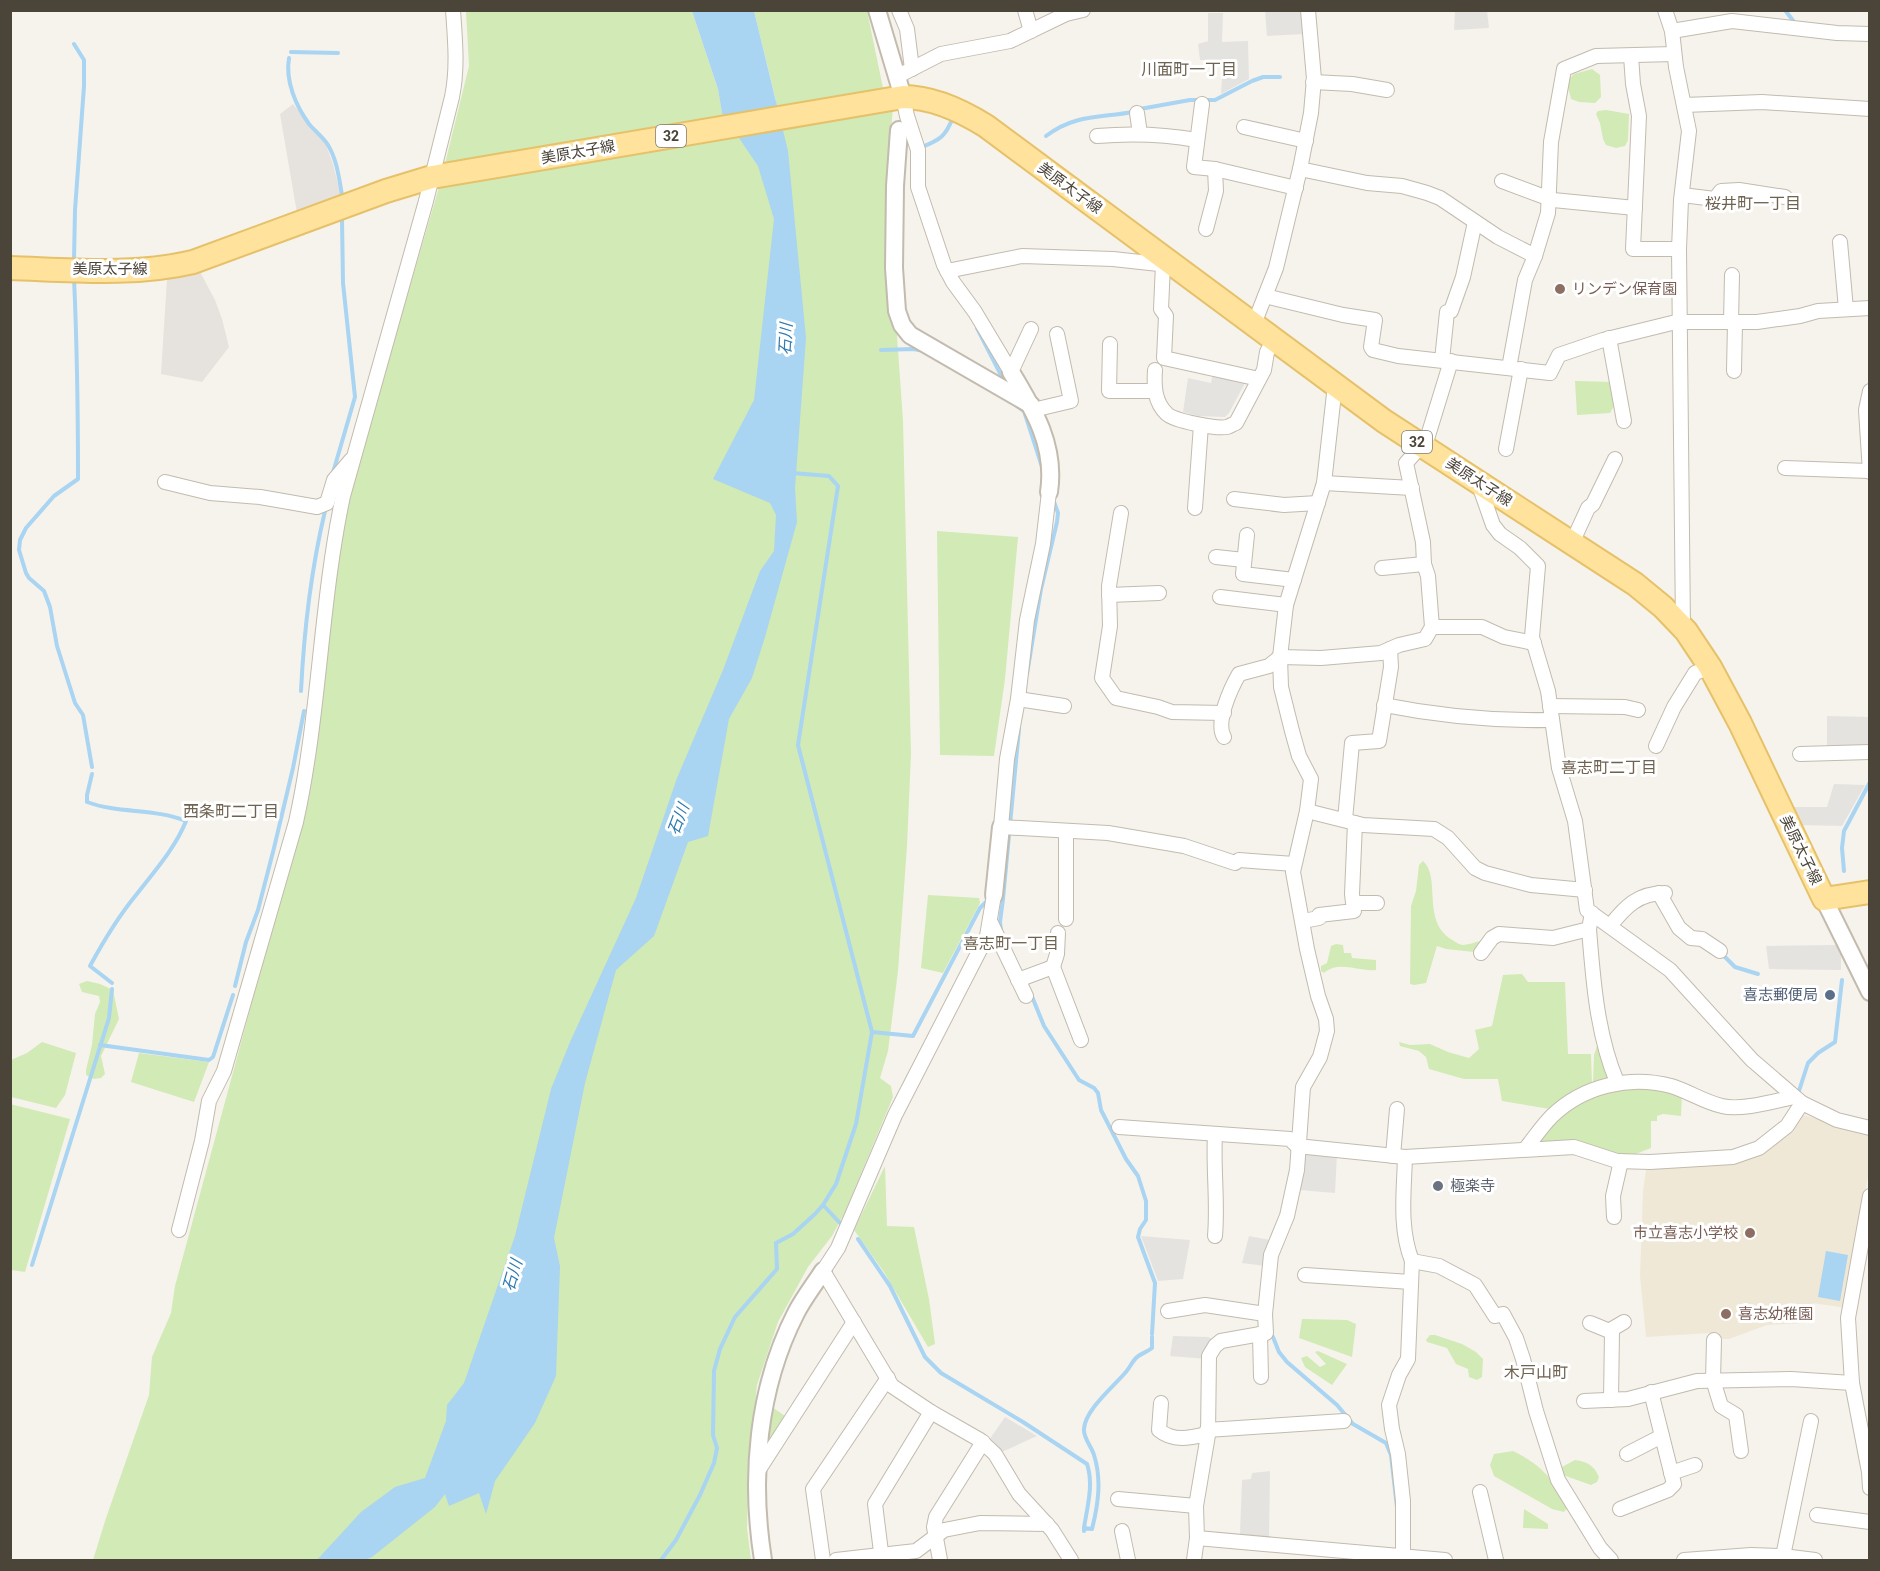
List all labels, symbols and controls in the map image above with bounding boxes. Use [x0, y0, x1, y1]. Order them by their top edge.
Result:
district label: 川面町一丁目 [1141, 60, 1237, 79]
road number: 32 [656, 125, 686, 147]
street label: 美原太子線 [539, 137, 617, 167]
street label: 美原太子線 [1034, 159, 1106, 217]
district label: 桜井町一丁目 [1705, 194, 1801, 213]
street label: 美原太子線 [72, 260, 148, 278]
place label: リンデン保育園 [1572, 280, 1677, 298]
marker: リンデン保育園 [1553, 282, 1567, 296]
water label: 石川 [775, 321, 796, 356]
road number: 32 [1402, 431, 1432, 453]
street label: 美原太子線 [1443, 454, 1515, 510]
district label: 喜志町二丁目 [1561, 758, 1657, 777]
water label: 石川 [664, 799, 694, 838]
district label: 西条町二丁目 [183, 802, 279, 821]
street label: 美原太子線 [1776, 812, 1826, 888]
district label: 喜志町一丁目 [963, 934, 1059, 953]
place label: 喜志郵便局 [1743, 986, 1818, 1004]
marker: 喜志郵便局 [1823, 988, 1837, 1002]
place label: 極楽寺 [1450, 1177, 1495, 1195]
marker: 極楽寺 [1431, 1179, 1445, 1193]
place label: 市立喜志小学校 [1633, 1224, 1738, 1242]
marker: 市立喜志小学校 [1743, 1226, 1757, 1240]
water label: 石川 [499, 1255, 527, 1293]
place label: 喜志幼稚園 [1738, 1305, 1813, 1323]
marker: 喜志幼稚園 [1719, 1307, 1733, 1321]
district label: 木戸山町 [1504, 1363, 1568, 1382]

